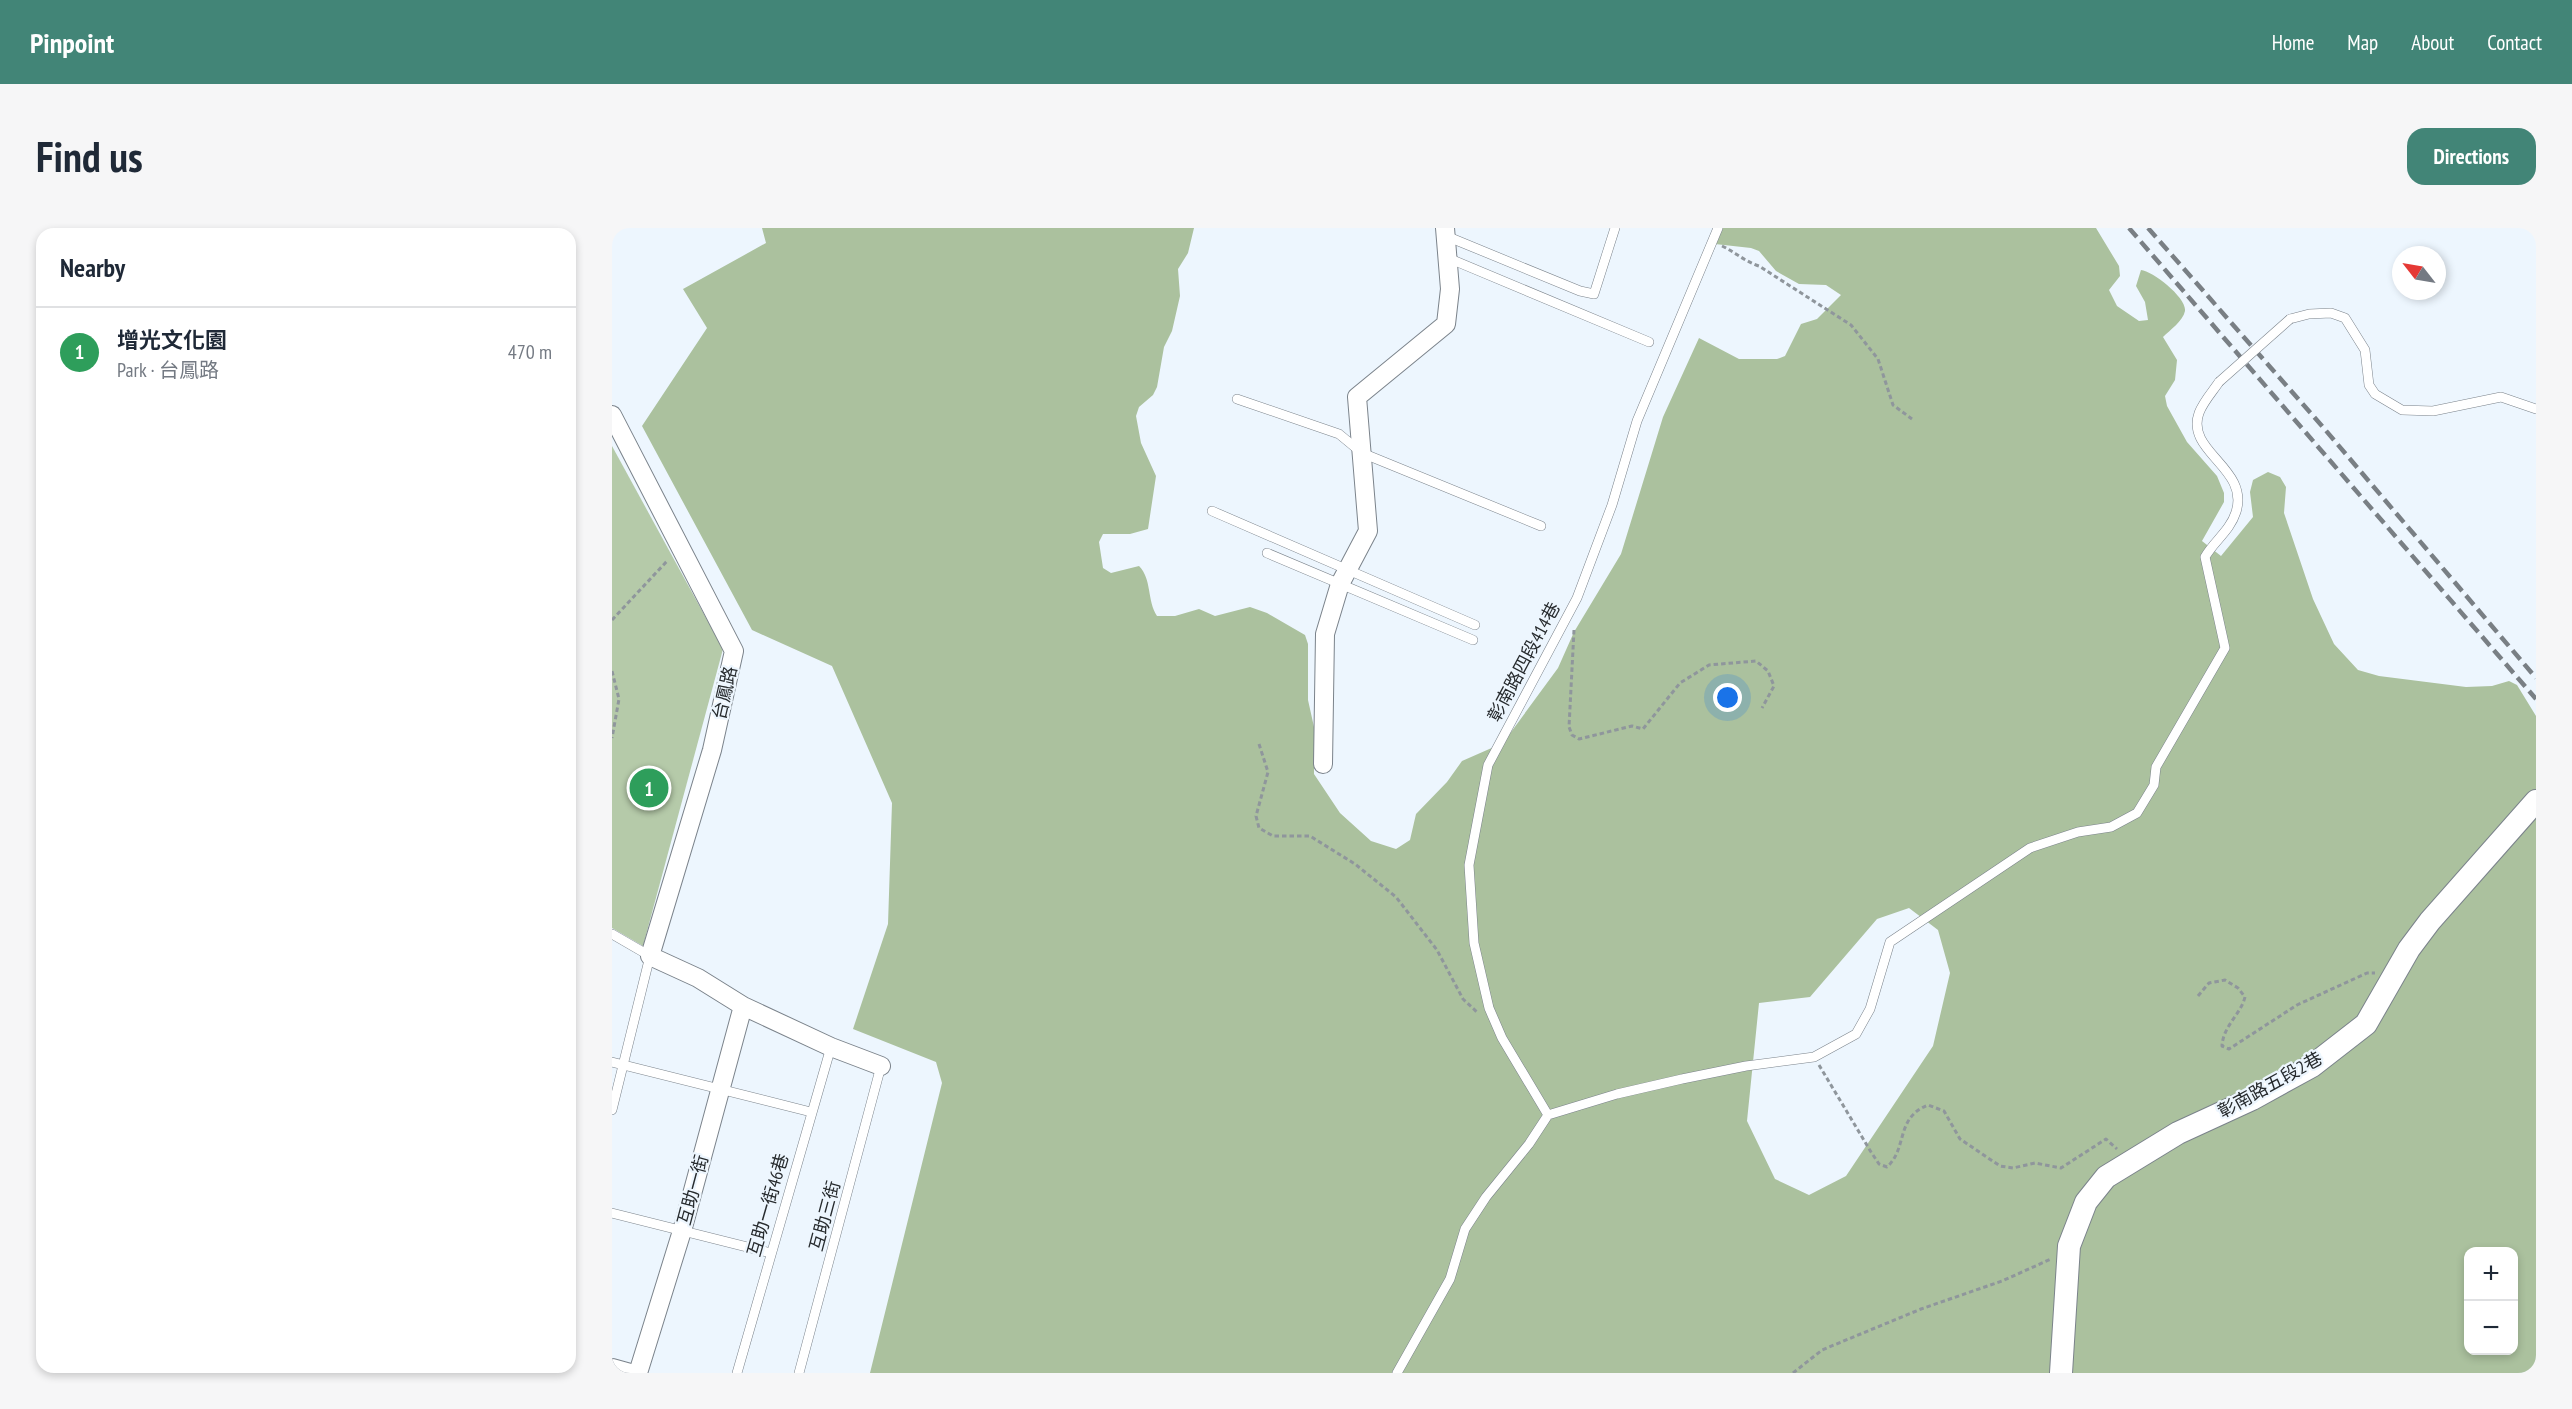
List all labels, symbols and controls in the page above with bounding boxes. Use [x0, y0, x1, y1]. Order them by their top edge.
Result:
text: Pinpoint [30, 24, 114, 61]
text: Home [2272, 29, 2314, 56]
text: Map [2347, 29, 2378, 56]
text: About [2411, 29, 2454, 56]
text: Contact [2487, 29, 2542, 56]
button: Directions [2407, 128, 2536, 185]
text: Find us [36, 129, 143, 184]
north arrow [2392, 246, 2446, 300]
text: Nearby [60, 251, 125, 284]
text: 增光文化園 [117, 326, 227, 354]
text: 1 [75, 339, 84, 365]
text: 470 m [508, 339, 552, 365]
text: Park · 台鳳路 [117, 357, 219, 383]
street label: 彰南路四段414巷 [1482, 598, 1565, 726]
street label: 台鳳路 [707, 664, 742, 722]
your location [1713, 683, 1742, 712]
pin: 1 [630, 766, 669, 810]
street label: 彰南路五段2巷 [2213, 1046, 2326, 1123]
street label: 互助一街46巷 [742, 1151, 793, 1259]
street label: 互助一街 [672, 1152, 713, 1228]
street label: 互助三街 [804, 1178, 845, 1254]
map controls [2464, 1247, 2518, 1355]
button: + [2464, 1247, 2518, 1301]
button: − [2464, 1301, 2518, 1355]

